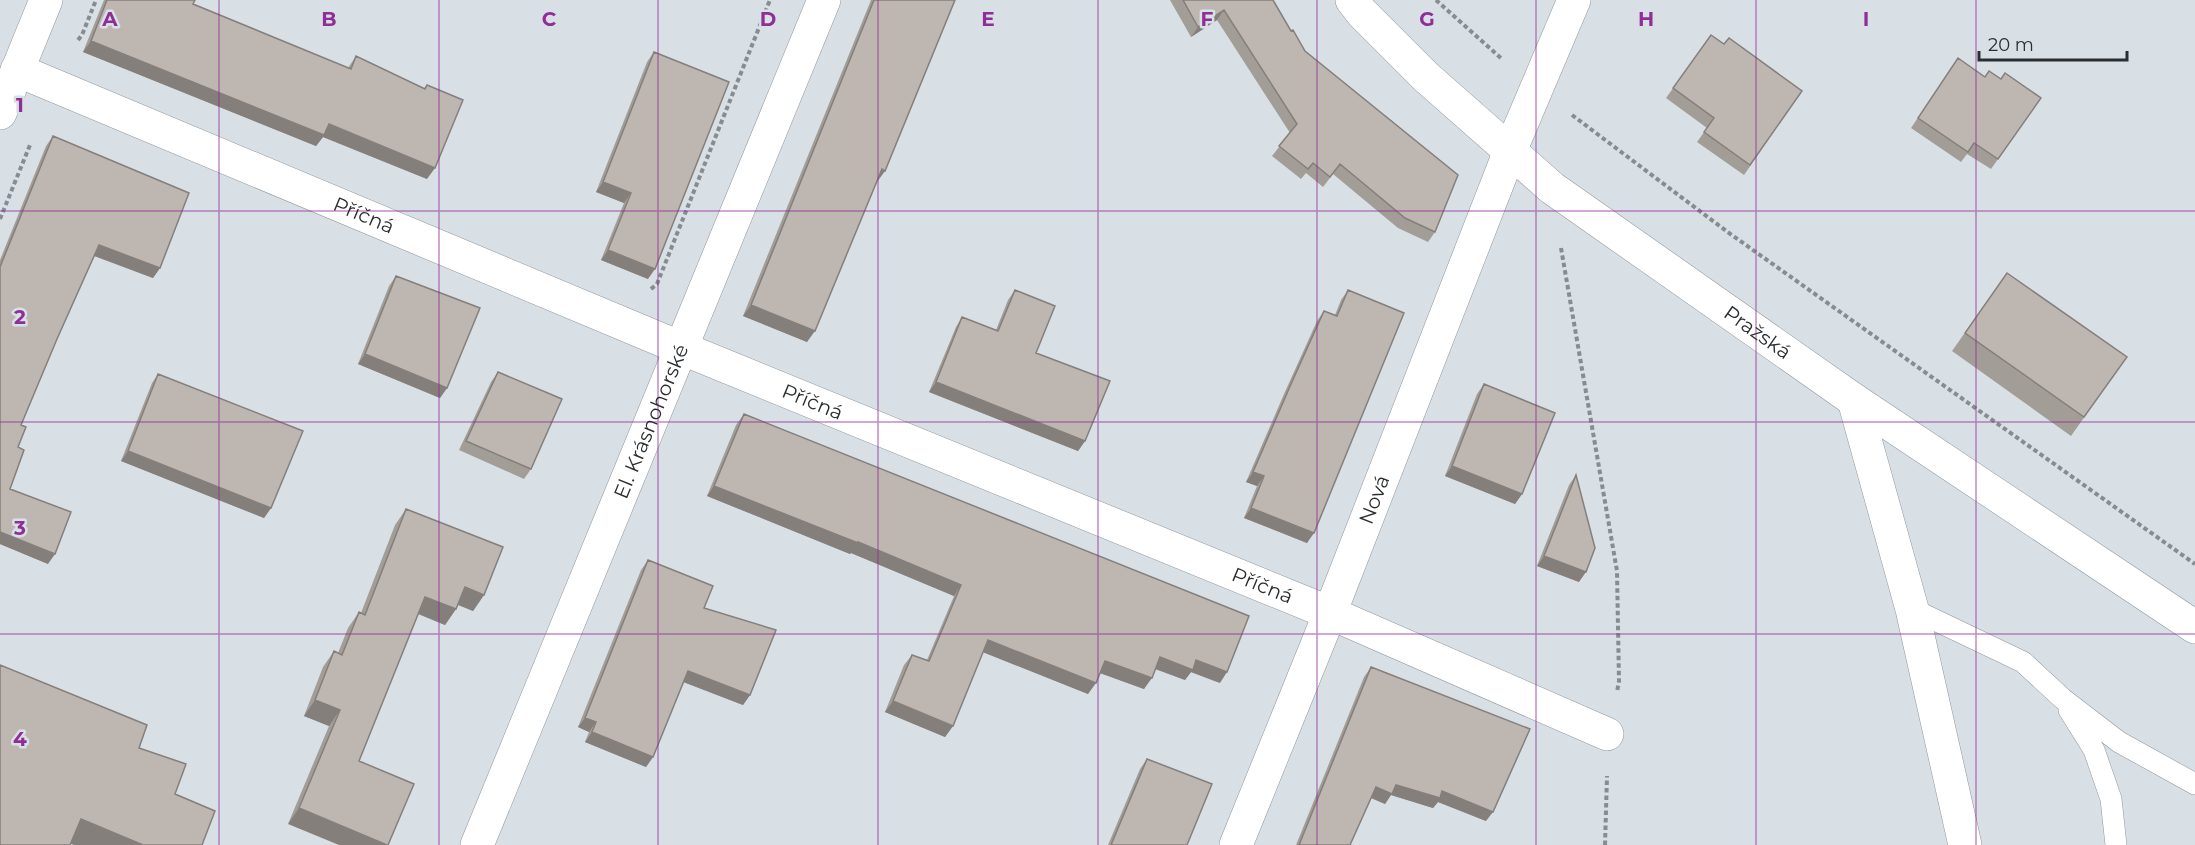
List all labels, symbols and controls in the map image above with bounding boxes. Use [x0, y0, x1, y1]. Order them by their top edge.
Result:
text: A [101, 7, 118, 31]
text: B [321, 7, 337, 31]
text: C [542, 7, 557, 31]
text: D [760, 7, 776, 31]
text: E [981, 7, 995, 31]
text: F [1201, 7, 1214, 31]
text: G [1419, 7, 1435, 31]
text: H [1638, 7, 1654, 31]
text: I [1863, 7, 1869, 31]
scale bar [1979, 24, 2128, 62]
text: 20 m [1988, 34, 2034, 56]
text: 1 [16, 93, 24, 117]
street label: Příčná [330, 192, 398, 239]
street label: Pražská [1719, 301, 1796, 364]
text: 2 [14, 305, 26, 329]
street label: El. Krásnohorské [609, 341, 693, 502]
street label: Příčná [779, 379, 847, 425]
street label: Nová [1354, 472, 1395, 528]
text: 3 [13, 516, 26, 540]
street label: Příčná [1228, 562, 1297, 609]
text: 4 [13, 727, 27, 751]

